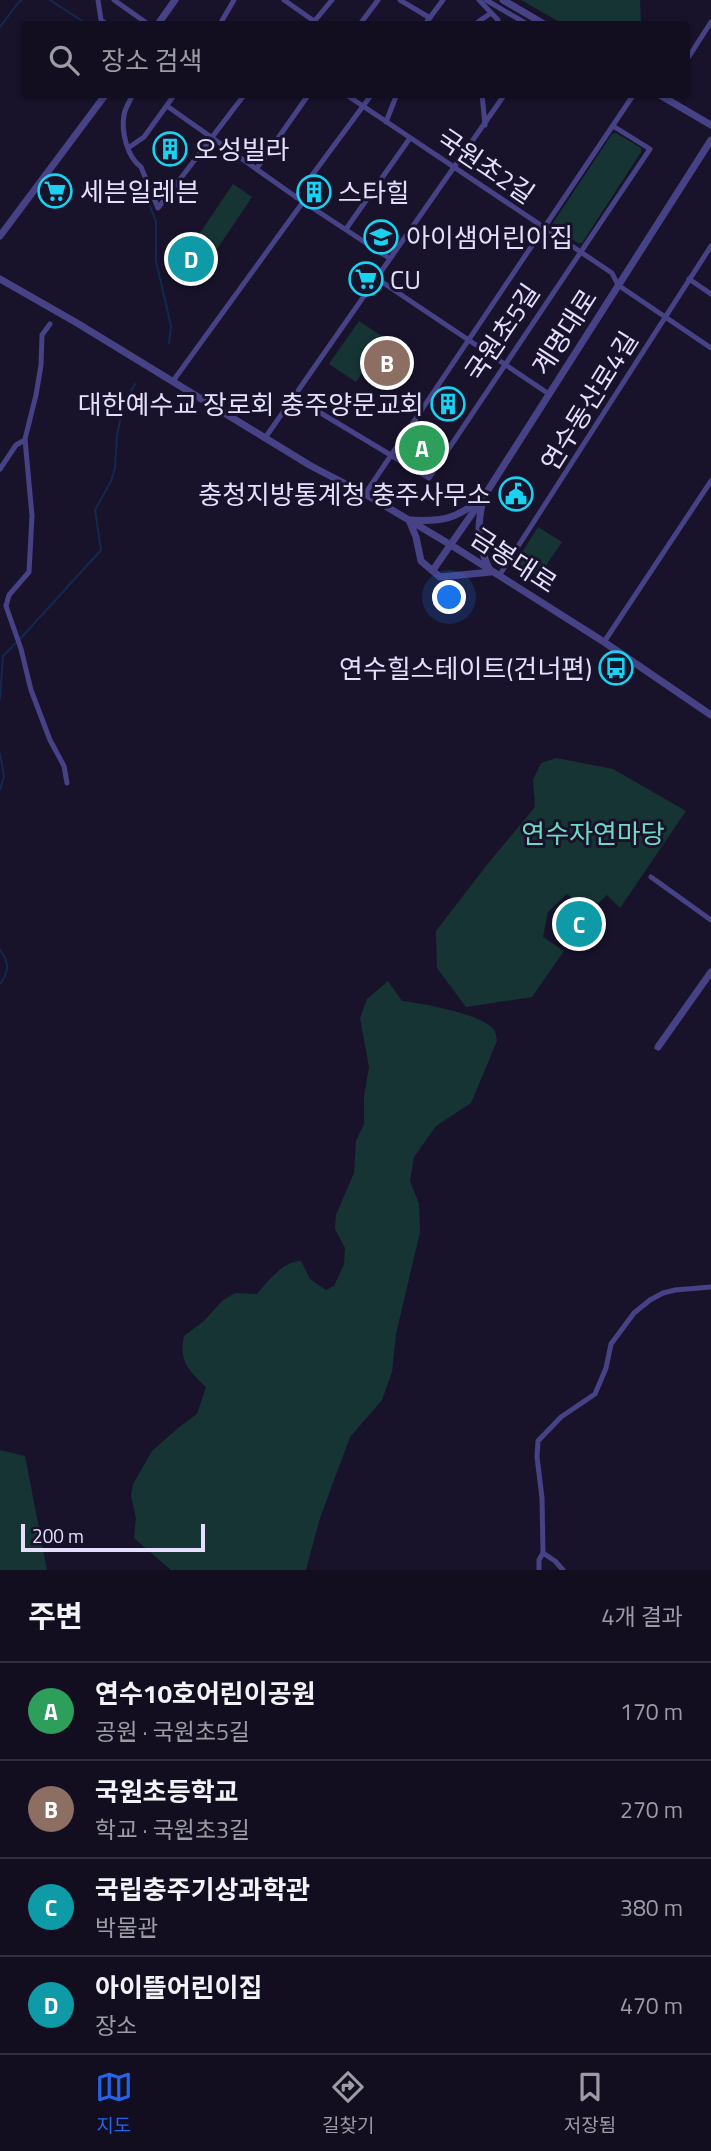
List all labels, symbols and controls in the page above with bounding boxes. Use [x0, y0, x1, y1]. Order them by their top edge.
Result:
search box [21, 21, 690, 98]
icon: search [45, 41, 83, 79]
text: 장소 검색 [101, 41, 202, 80]
street label: 국원초2길 [429, 119, 543, 213]
building icon: 오성빌라 [151, 130, 189, 168]
place label: 오성빌라 [194, 130, 290, 169]
supermarket icon: 세븐일레븐 [36, 172, 74, 210]
place label: 세븐일레븐 [80, 172, 200, 211]
building icon: 스타힐 [295, 173, 333, 211]
place label: 스타힐 [338, 173, 410, 212]
school or university icon: 아이샘어린이집 [362, 218, 400, 256]
place label: 아이샘어린이집 [406, 218, 573, 257]
pin: D [168, 233, 214, 285]
supermarket icon: CU [347, 260, 385, 298]
place label: CU [390, 260, 421, 299]
street label: 국원초5길 [455, 275, 549, 389]
street label: 계명대로 [522, 281, 606, 383]
street label: 연수동산로4길 [531, 324, 647, 478]
pin: B [364, 337, 410, 389]
place label: 대한예수교 장로회 충주양문교회 [78, 385, 424, 424]
building icon: 대한예수교 장로회 충주양문교회 [429, 385, 467, 423]
pin: A [399, 422, 445, 474]
place label: 충청지방통계청 충주사무소 [198, 475, 491, 514]
public building icon: 충청지방통계청 충주사무소 [497, 475, 535, 513]
street label: 금봉대로 [463, 518, 565, 602]
your location [432, 580, 466, 614]
place label: 연수힐스테이트(건너편) [339, 649, 592, 688]
bus stop icon: 연수힐스테이트(건너편) [597, 649, 635, 687]
park label: 연수자연마당 [521, 814, 665, 853]
pin: C [556, 898, 602, 950]
scale bar [21, 1521, 205, 1553]
text: 200 m [32, 1521, 84, 1550]
text: 주변 [28, 1593, 83, 1639]
text: 4개 결과 [602, 1599, 683, 1634]
text: 연수10호어린이공원 [95, 1674, 315, 1713]
text: A [44, 1694, 58, 1729]
text: 170 m [620, 1694, 683, 1729]
text: 공원 · 국원초5길 [95, 1714, 250, 1749]
text: 국원초등학교 [95, 1772, 239, 1811]
text: B [44, 1792, 58, 1827]
text: 270 m [620, 1792, 683, 1827]
text: 학교 · 국원초3길 [95, 1812, 250, 1847]
text: 국립충주기상과학관 [95, 1870, 310, 1909]
text: C [45, 1890, 57, 1925]
text: 380 m [620, 1890, 683, 1925]
text: 박물관 [95, 1910, 158, 1945]
text: 아이뜰어린이집 [95, 1968, 262, 2007]
text: D [44, 1988, 58, 2023]
text: 470 m [620, 1988, 683, 2023]
text: 장소 [95, 2008, 137, 2043]
tab: 지도 [95, 2068, 133, 2139]
tab: 길찾기 [322, 2068, 374, 2139]
tab: 저장됨 [564, 2068, 616, 2139]

